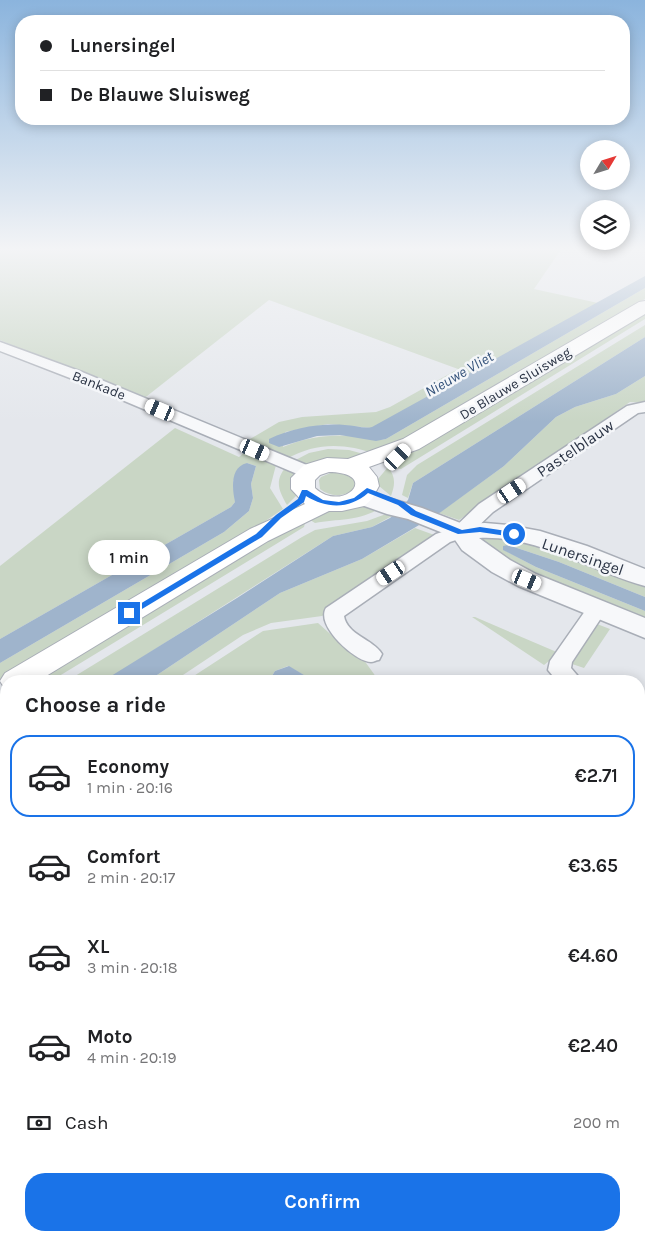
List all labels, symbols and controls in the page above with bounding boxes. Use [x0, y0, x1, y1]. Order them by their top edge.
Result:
text: Lunersingel [70, 35, 176, 57]
text: De Blauwe Sluisweg [70, 84, 250, 106]
north arrow [580, 140, 630, 190]
map controls [580, 140, 630, 250]
button: layers [580, 200, 630, 250]
street label: De Blauwe Sluisweg [457, 343, 574, 423]
water label: Nieuwe Vliet [422, 347, 497, 401]
street label: Bankade [70, 367, 128, 404]
car [143, 397, 176, 423]
street label: Pastelblauw [533, 415, 618, 481]
car [238, 437, 271, 463]
car [382, 441, 413, 473]
car [495, 476, 528, 506]
route start [503, 523, 525, 545]
street label: Lunersingel [539, 534, 626, 579]
callout: 1 min [88, 540, 170, 576]
text: 1 min [109, 548, 149, 567]
car [374, 558, 407, 588]
car [510, 567, 543, 593]
route end [118, 602, 140, 624]
text: Choose a ride [25, 692, 166, 718]
icon: car [27, 754, 72, 799]
text: Economy [87, 756, 169, 778]
text: €2.71 [575, 765, 618, 787]
text: 1 min · 20:16 [87, 778, 173, 797]
icon: car [27, 844, 72, 889]
text: Comfort [87, 846, 161, 868]
text: €3.65 [568, 855, 618, 877]
text: 2 min · 20:17 [87, 868, 175, 887]
icon: car [27, 934, 72, 979]
text: XL [87, 936, 109, 958]
text: €4.60 [568, 945, 618, 967]
text: 3 min · 20:18 [87, 958, 178, 977]
icon: car [27, 1024, 72, 1069]
text: Moto [87, 1026, 133, 1048]
text: €2.40 [568, 1035, 618, 1057]
text: 4 min · 20:19 [87, 1048, 177, 1067]
icon: cash [25, 1109, 53, 1137]
text: Cash [65, 1112, 109, 1134]
text: 200 m [573, 1113, 620, 1132]
button: Confirm [25, 1173, 620, 1231]

